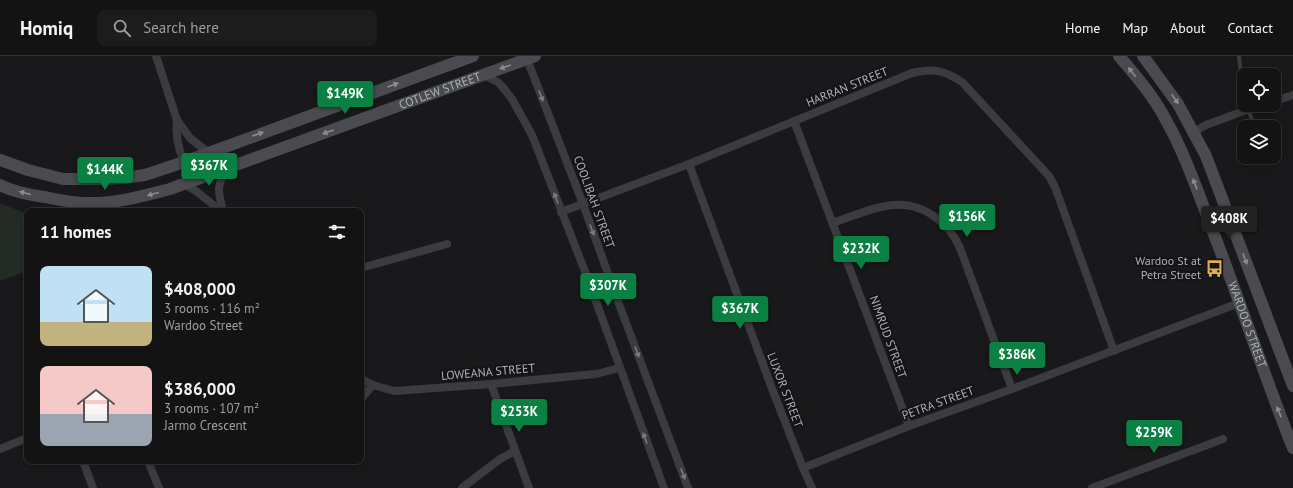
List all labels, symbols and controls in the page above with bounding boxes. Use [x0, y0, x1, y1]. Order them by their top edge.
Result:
search box [97, 10, 377, 46]
text: Homiq [20, 16, 73, 40]
icon: search [111, 17, 133, 39]
text: Search here [143, 18, 219, 37]
text: Home [1065, 19, 1100, 37]
text: Map [1122, 19, 1148, 37]
text: About [1170, 19, 1206, 37]
text: Contact [1228, 19, 1273, 37]
street label: HARRAN STREET [804, 63, 890, 110]
one-way arrow [499, 64, 511, 70]
one-way arrow [1128, 66, 1136, 77]
street label: COTLEW STREET [397, 68, 483, 112]
map controls [1237, 68, 1281, 164]
button: locate [1237, 68, 1281, 112]
pin: $149K [317, 81, 373, 115]
one-way arrow [388, 81, 400, 87]
text: $149K [326, 85, 364, 102]
one-way arrow [538, 90, 544, 101]
one-way arrow [1171, 93, 1179, 104]
button: layers [1237, 120, 1281, 164]
one-way arrow [322, 129, 334, 135]
one-way arrow [253, 131, 265, 137]
pin: $367K [181, 153, 237, 187]
street label: COOLIBAH STREET [571, 153, 618, 251]
pin: $144K [77, 157, 133, 191]
text: $367K [190, 157, 228, 174]
text: $144K [86, 161, 124, 178]
one-way arrow [1192, 178, 1198, 190]
one-way arrow [18, 190, 31, 196]
one-way arrow [147, 191, 159, 197]
one-way arrow [553, 192, 559, 204]
pin: $156K [939, 204, 995, 238]
pin: $408K [1201, 206, 1257, 240]
text: $156K [948, 208, 986, 225]
text: $408K [1210, 210, 1248, 227]
text: 11 homes [40, 221, 111, 243]
icon: filters [326, 221, 348, 243]
one-way arrow [590, 225, 596, 237]
pin: $232K [833, 236, 889, 270]
text: $232K [842, 240, 880, 257]
place label: Wardoo St at Petra Street [1135, 253, 1201, 282]
one-way arrow [1242, 253, 1248, 265]
bus stop icon: Wardoo St at Petra Street [1204, 258, 1224, 278]
pin: $307K [580, 273, 636, 307]
text: $307K [589, 277, 627, 294]
text: $408,000 [164, 278, 236, 300]
street label: WARDOO STREET [1225, 279, 1270, 370]
icon: home [72, 282, 120, 330]
street label: NIMRUD STREET [867, 293, 910, 380]
pin: $367K [712, 296, 768, 330]
text: 3 rooms · 116 m² [164, 300, 260, 317]
text: $367K [721, 300, 759, 317]
text: Wardoo Street [164, 317, 243, 334]
pin: $386K [989, 342, 1045, 376]
text: $386K [998, 346, 1036, 363]
one-way arrow [634, 347, 640, 359]
street label: LUXOR STREET [764, 350, 807, 430]
street label: LOWEANA STREET [440, 360, 536, 383]
text: $386,000 [164, 378, 236, 400]
icon: home [72, 382, 120, 430]
street label: PETRA STREET [900, 382, 976, 423]
pin: $253K [491, 399, 547, 433]
text: 3 rooms · 107 m² [164, 400, 259, 417]
text: $253K [500, 403, 538, 420]
one-way arrow [1275, 405, 1281, 417]
text: Jarmo Crescent [164, 417, 247, 434]
pin: $259K [1126, 420, 1182, 454]
text: $259K [1135, 424, 1173, 441]
one-way arrow [642, 432, 648, 444]
one-way arrow [680, 468, 686, 480]

